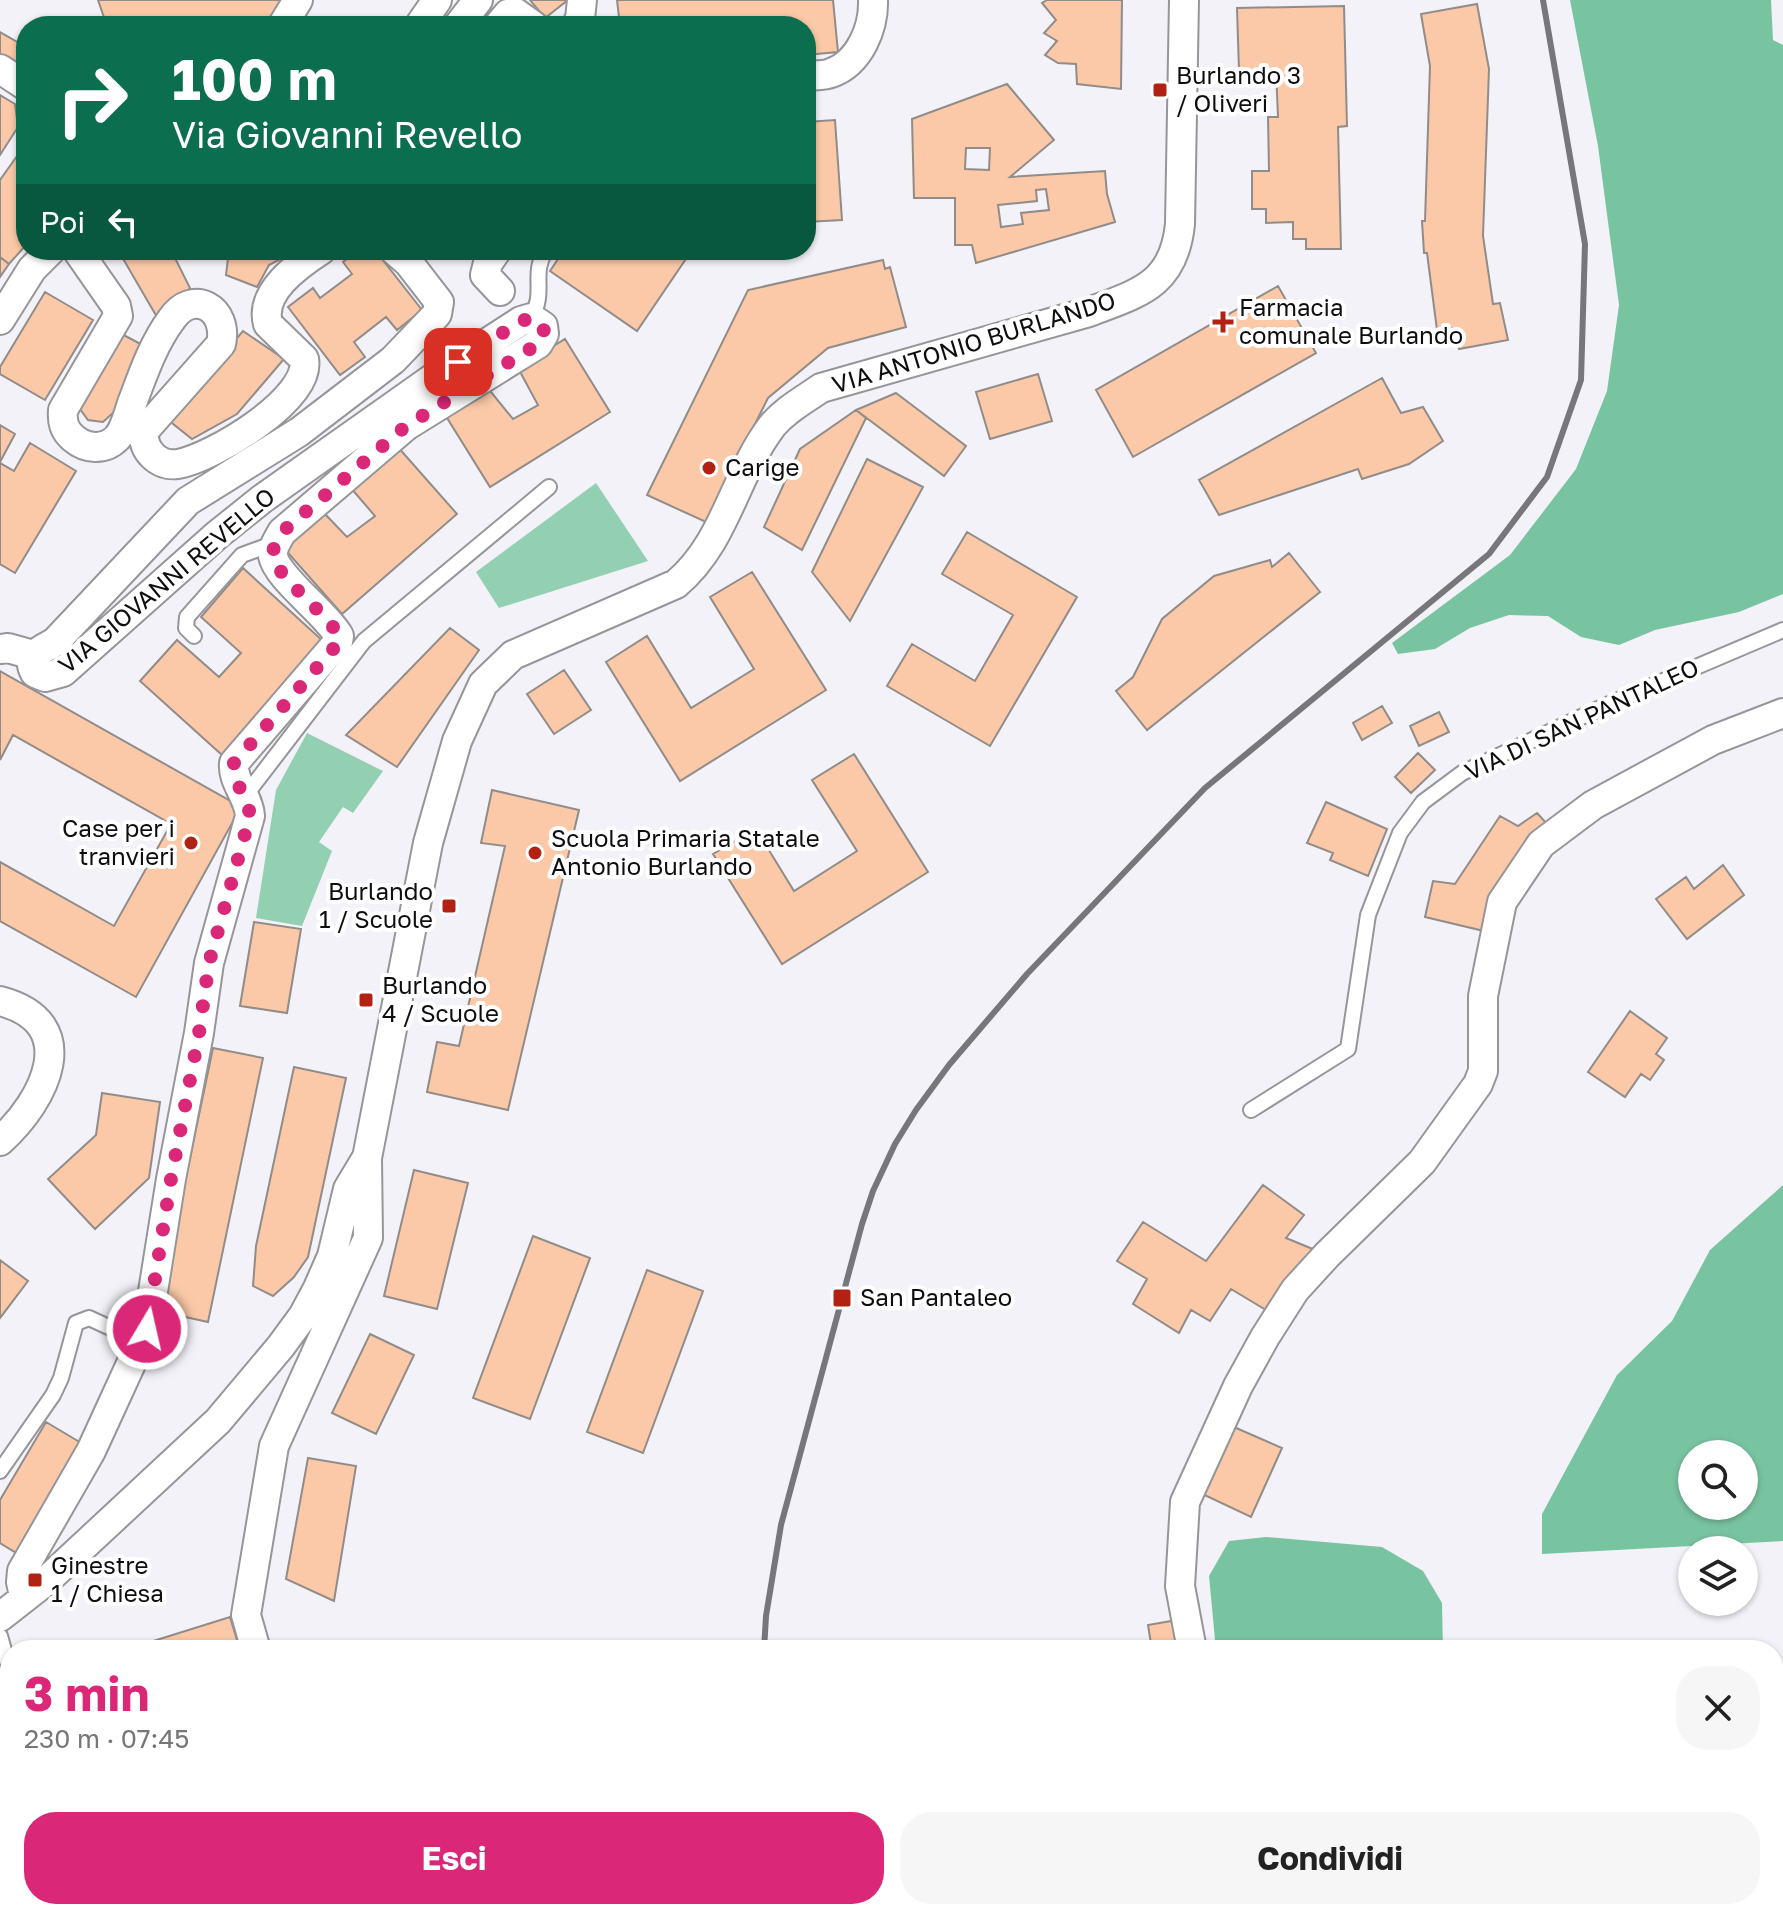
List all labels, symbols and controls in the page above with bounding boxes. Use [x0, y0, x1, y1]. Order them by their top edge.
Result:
text: 100 m [172, 45, 337, 112]
icon: right [40, 48, 144, 152]
place label: Burlando 3 / Oliveri [1176, 60, 1301, 117]
marker: Burlando 3 / Oliveri [1151, 81, 1169, 99]
text: Via Giovanni Revello [172, 113, 522, 156]
icon: left [101, 200, 145, 244]
text: Poi [40, 204, 85, 240]
street label: VIA ANTONIO BURLANDO [828, 285, 1119, 399]
place label: Farmacia comunale Burlando [1239, 292, 1463, 349]
marker: Farmacia comunale Burlando [1214, 313, 1232, 331]
pin [424, 328, 492, 396]
icon: arrive [436, 340, 480, 384]
place label: Carige [725, 452, 799, 481]
marker: Carige [700, 459, 718, 477]
street label: VIA GIOVANNI REVELLO [52, 481, 280, 679]
street label: VIA DI SAN PANTALEO [1460, 652, 1703, 786]
place label: Case per i tranvieri [62, 813, 175, 870]
place label: Scuola Primaria Statale Antonio Burlando [551, 823, 820, 880]
marker: Case per i tranvieri [182, 834, 200, 852]
marker: Scuola Primaria Statale Antonio Burlando [526, 844, 544, 862]
place label: Burlando 1 / Scuole [319, 876, 433, 933]
marker: Burlando 1 / Scuole [440, 897, 458, 915]
place label: Burlando 4 / Scuole [382, 970, 499, 1027]
marker: Burlando 4 / Scuole [357, 991, 375, 1009]
place label: San Pantaleo [860, 1282, 1012, 1311]
position arrow [105, 1287, 189, 1371]
marker: San Pantaleo [831, 1287, 853, 1309]
map controls [1678, 1440, 1758, 1616]
button: search [1678, 1440, 1758, 1520]
button: layers [1678, 1536, 1758, 1616]
place label: Ginestre 1 / Chiesa [51, 1550, 164, 1607]
marker: Ginestre 1 / Chiesa [26, 1571, 44, 1589]
text: 3 min [24, 1664, 149, 1722]
button: close [1676, 1666, 1760, 1750]
text: 230 m · 07:45 [24, 1723, 189, 1754]
button: Esci [24, 1812, 884, 1904]
button: Condividi [900, 1812, 1760, 1904]

